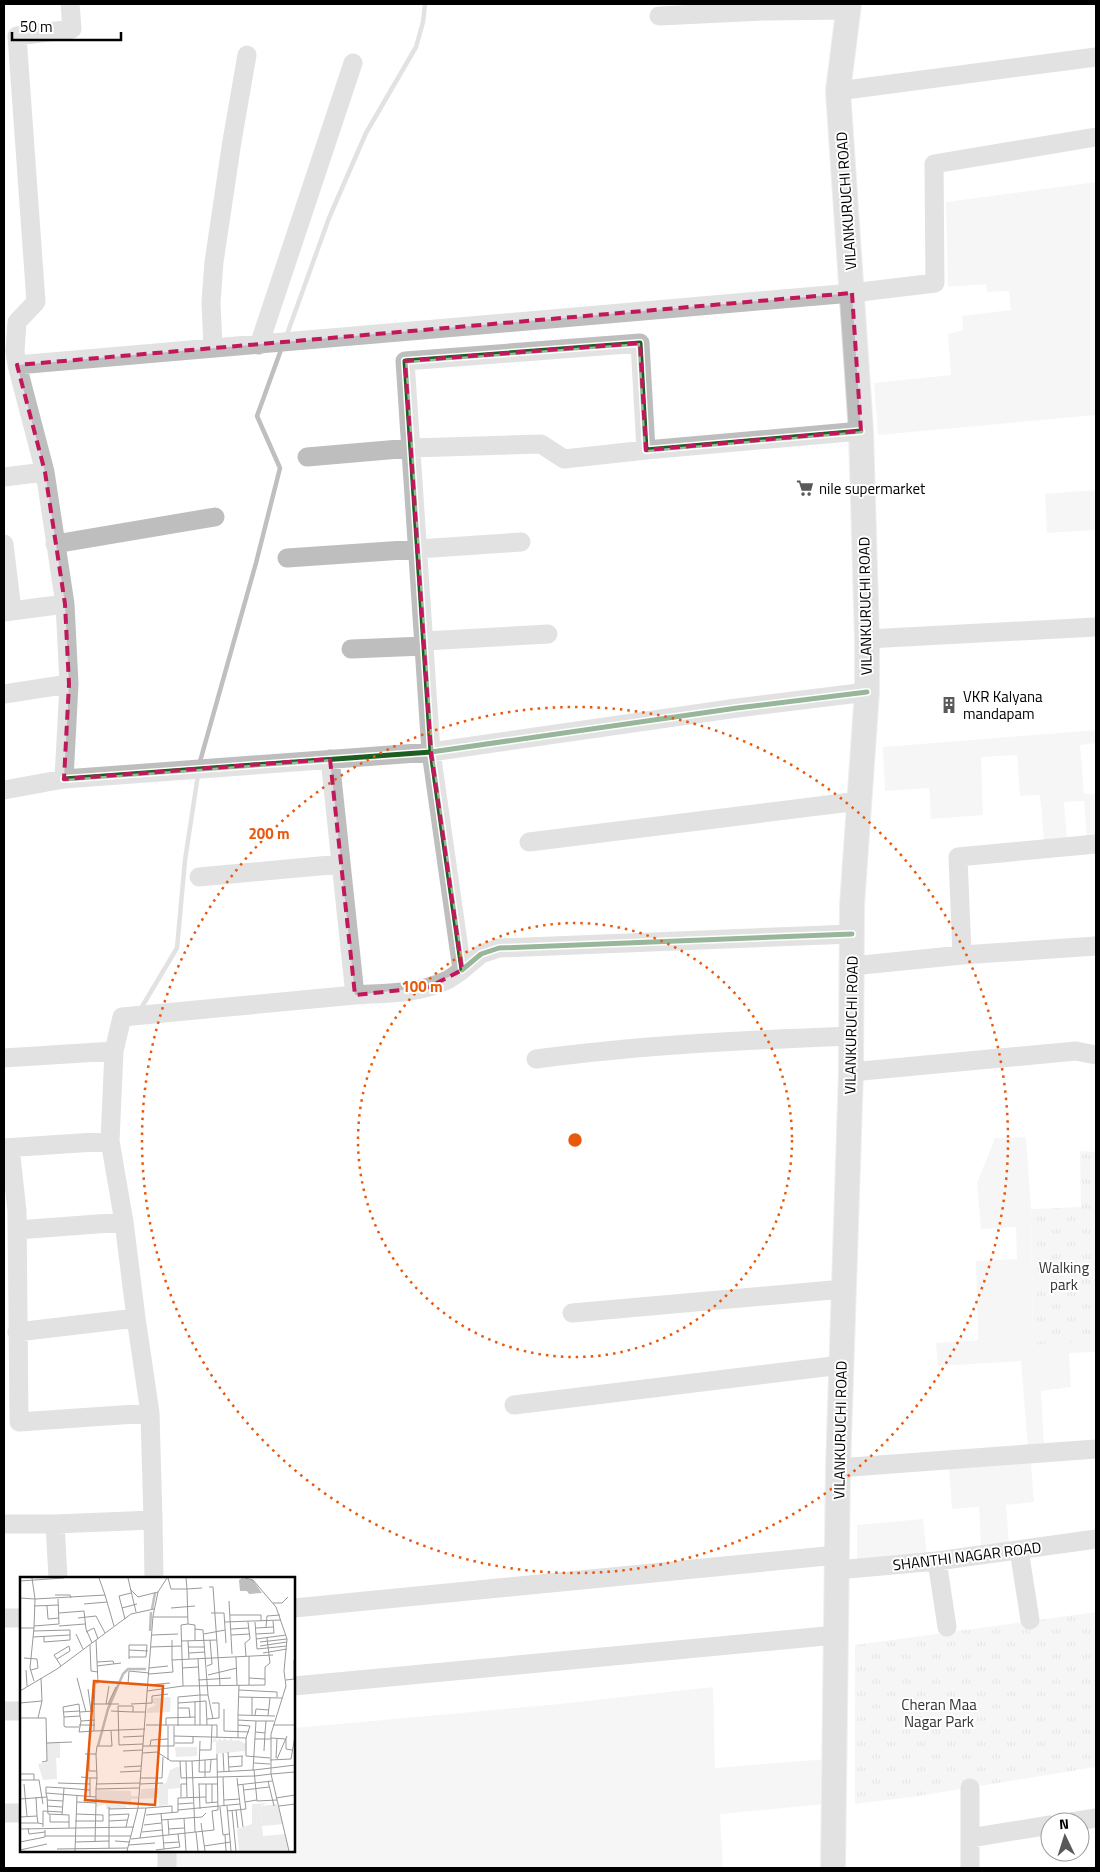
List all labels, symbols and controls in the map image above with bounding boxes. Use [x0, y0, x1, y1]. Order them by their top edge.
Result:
scale bar [12, 10, 121, 42]
text: 50 m [20, 15, 53, 38]
street label: VILANKURUCHI ROAD [830, 131, 862, 271]
place label: nile supermarket [819, 477, 926, 500]
supermarket icon: nile supermarket [795, 478, 815, 498]
street label: VILANKURUCHI ROAD [852, 536, 878, 676]
place label: VKR Kalyana mandapam [963, 685, 1043, 725]
building icon: VKR Kalyana mandapam [939, 695, 959, 715]
text: 200 m [248, 822, 290, 845]
street label: VILANKURUCHI ROAD [838, 955, 864, 1095]
text: 100 m [401, 975, 443, 998]
centre of rings [566, 1131, 584, 1149]
park label: Walking park [1039, 1256, 1089, 1296]
street label: VILANKURUCHI ROAD [827, 1360, 853, 1500]
street label: SHANTHI NAGAR ROAD [891, 1535, 1043, 1577]
inset map [20, 1577, 295, 1852]
park label: Cheran Maa Nagar Park [901, 1693, 977, 1733]
north arrow [1040, 1812, 1090, 1862]
text: N [1058, 1813, 1070, 1834]

